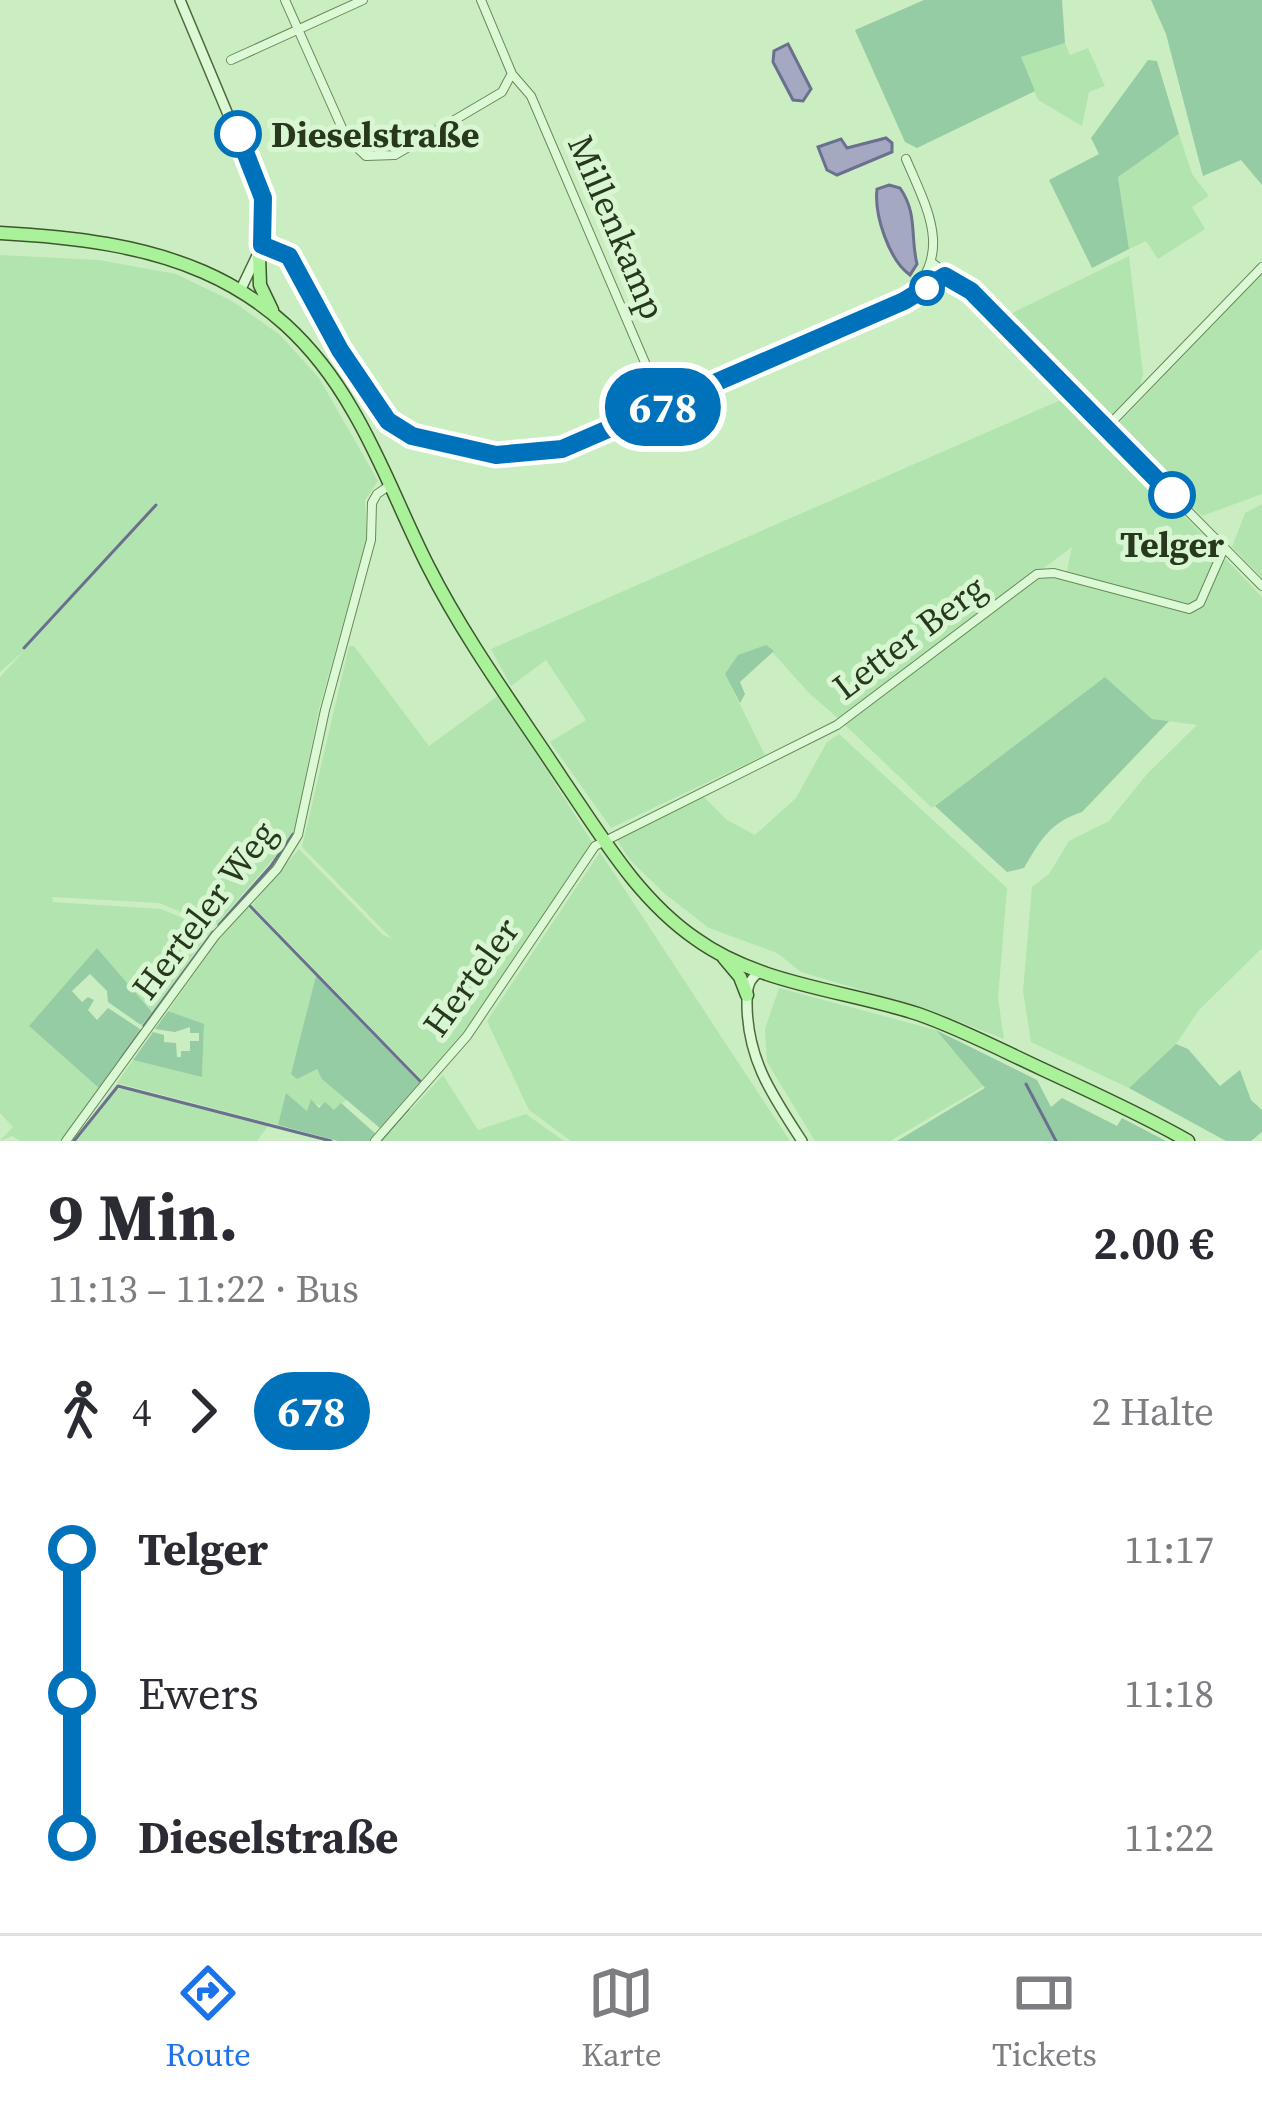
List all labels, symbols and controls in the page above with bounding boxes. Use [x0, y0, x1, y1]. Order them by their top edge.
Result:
place label: Dieselstraße [271, 110, 479, 159]
marker: Dieselstraße [216, 112, 260, 156]
street label: Millenkamp [556, 127, 678, 327]
unlabelled marker [911, 272, 943, 304]
line badge: 678 [594, 368, 732, 446]
text: 678 [629, 378, 697, 436]
marker: Telger [1150, 473, 1194, 517]
place label: Telger [1120, 520, 1224, 569]
street label: Letter Berg [822, 563, 996, 711]
street label: Herteler Weg [121, 810, 287, 1010]
street label: Herteler [411, 908, 531, 1046]
text: 9 Min. [48, 1172, 238, 1262]
text: 2.00 € [1093, 1212, 1214, 1274]
text: 11:13 – 11:22 · Bus [48, 1262, 359, 1315]
icon: walk [48, 1378, 114, 1444]
icon: forward [170, 1378, 236, 1444]
text: 678 [278, 1382, 346, 1440]
text: 4 [132, 1385, 152, 1438]
text: 2 Halte [1091, 1385, 1214, 1438]
text: Telger [138, 1518, 268, 1580]
text: 11:17 [1124, 1523, 1214, 1576]
text: Ewers [138, 1662, 259, 1724]
text: 11:18 [1124, 1667, 1214, 1720]
text: Dieselstraße [138, 1806, 398, 1868]
text: 11:22 [1124, 1811, 1214, 1864]
tab: Route [165, 1960, 251, 2077]
tab: Karte [581, 1960, 662, 2077]
tab: Tickets [992, 1960, 1097, 2077]

